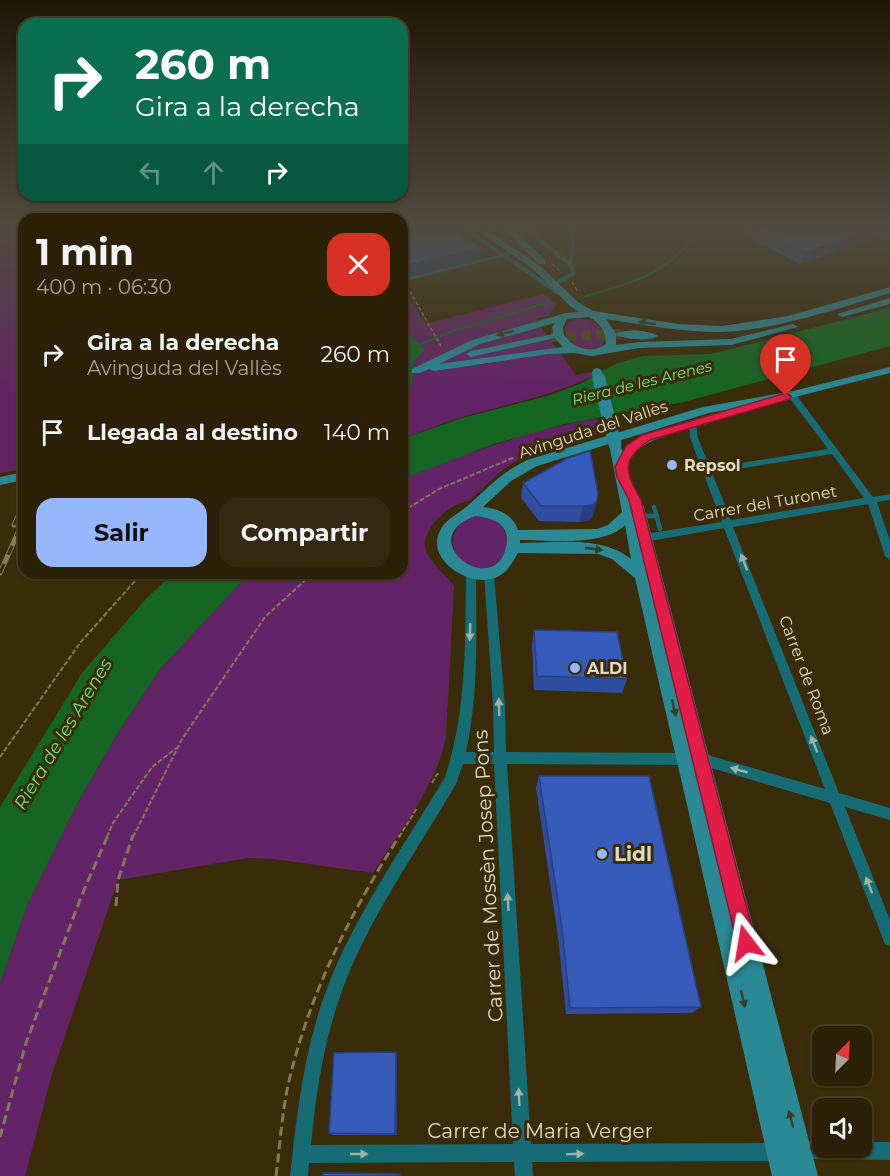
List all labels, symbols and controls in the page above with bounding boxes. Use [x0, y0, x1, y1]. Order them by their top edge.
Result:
text: 260 m [135, 38, 271, 90]
icon: right [36, 42, 114, 120]
text: Gira a la derecha [135, 90, 360, 123]
icon: left [134, 156, 167, 189]
icon: ahead [197, 156, 230, 189]
icon: right [260, 156, 293, 189]
text: 1 min [36, 230, 134, 274]
button: close [327, 233, 390, 296]
text: 400 m · 06:30 [36, 275, 172, 299]
one-way arrow [638, 319, 657, 328]
text: Gira a la derecha [87, 329, 279, 356]
one-way arrow [496, 329, 514, 338]
pin [760, 334, 811, 396]
icon: right [36, 338, 69, 371]
text: 260 m [320, 341, 390, 368]
icon: arrive [769, 343, 802, 376]
text: Avinguda del Vallès [87, 356, 282, 380]
water label: Riera de les Arenes [570, 356, 714, 409]
street label: Avinguda del Vallès [516, 396, 670, 463]
icon: arrive [36, 416, 69, 449]
text: Llegada al destino [87, 419, 298, 446]
text: 140 m [324, 419, 390, 446]
place label: Repsol [684, 456, 741, 475]
marker: Repsol [665, 458, 679, 472]
street label: Carrer del Turonet [692, 481, 839, 525]
button: Salir [36, 498, 207, 567]
button: Compartir [219, 498, 390, 567]
one-way arrow [584, 544, 603, 554]
one-way arrow [738, 553, 748, 571]
street label: Carrer de Roma [775, 613, 838, 737]
one-way arrow [465, 622, 474, 641]
water label: Riera de les Arenes [9, 654, 117, 813]
place label: ALDI [586, 659, 627, 678]
marker: ALDI [568, 661, 582, 675]
one-way arrow [494, 698, 503, 717]
one-way arrow [669, 698, 679, 717]
street label: Carrer de Mossèn Josep Pons [468, 729, 508, 1023]
one-way arrow [809, 735, 819, 753]
one-way arrow [730, 765, 748, 774]
place label: Lidl [614, 842, 652, 866]
marker: Lidl [595, 847, 609, 861]
one-way arrow [864, 876, 873, 894]
one-way arrow [504, 892, 513, 911]
position arrow [714, 911, 778, 975]
one-way arrow [739, 990, 749, 1008]
north arrow [812, 1026, 872, 1086]
map controls [812, 1026, 872, 1158]
one-way arrow [515, 1087, 524, 1106]
button: sound [812, 1098, 872, 1158]
one-way arrow [785, 1110, 795, 1128]
street label: Carrer de Maria Verger [427, 1119, 653, 1143]
one-way arrow [350, 1149, 369, 1159]
one-way arrow [566, 1149, 585, 1159]

